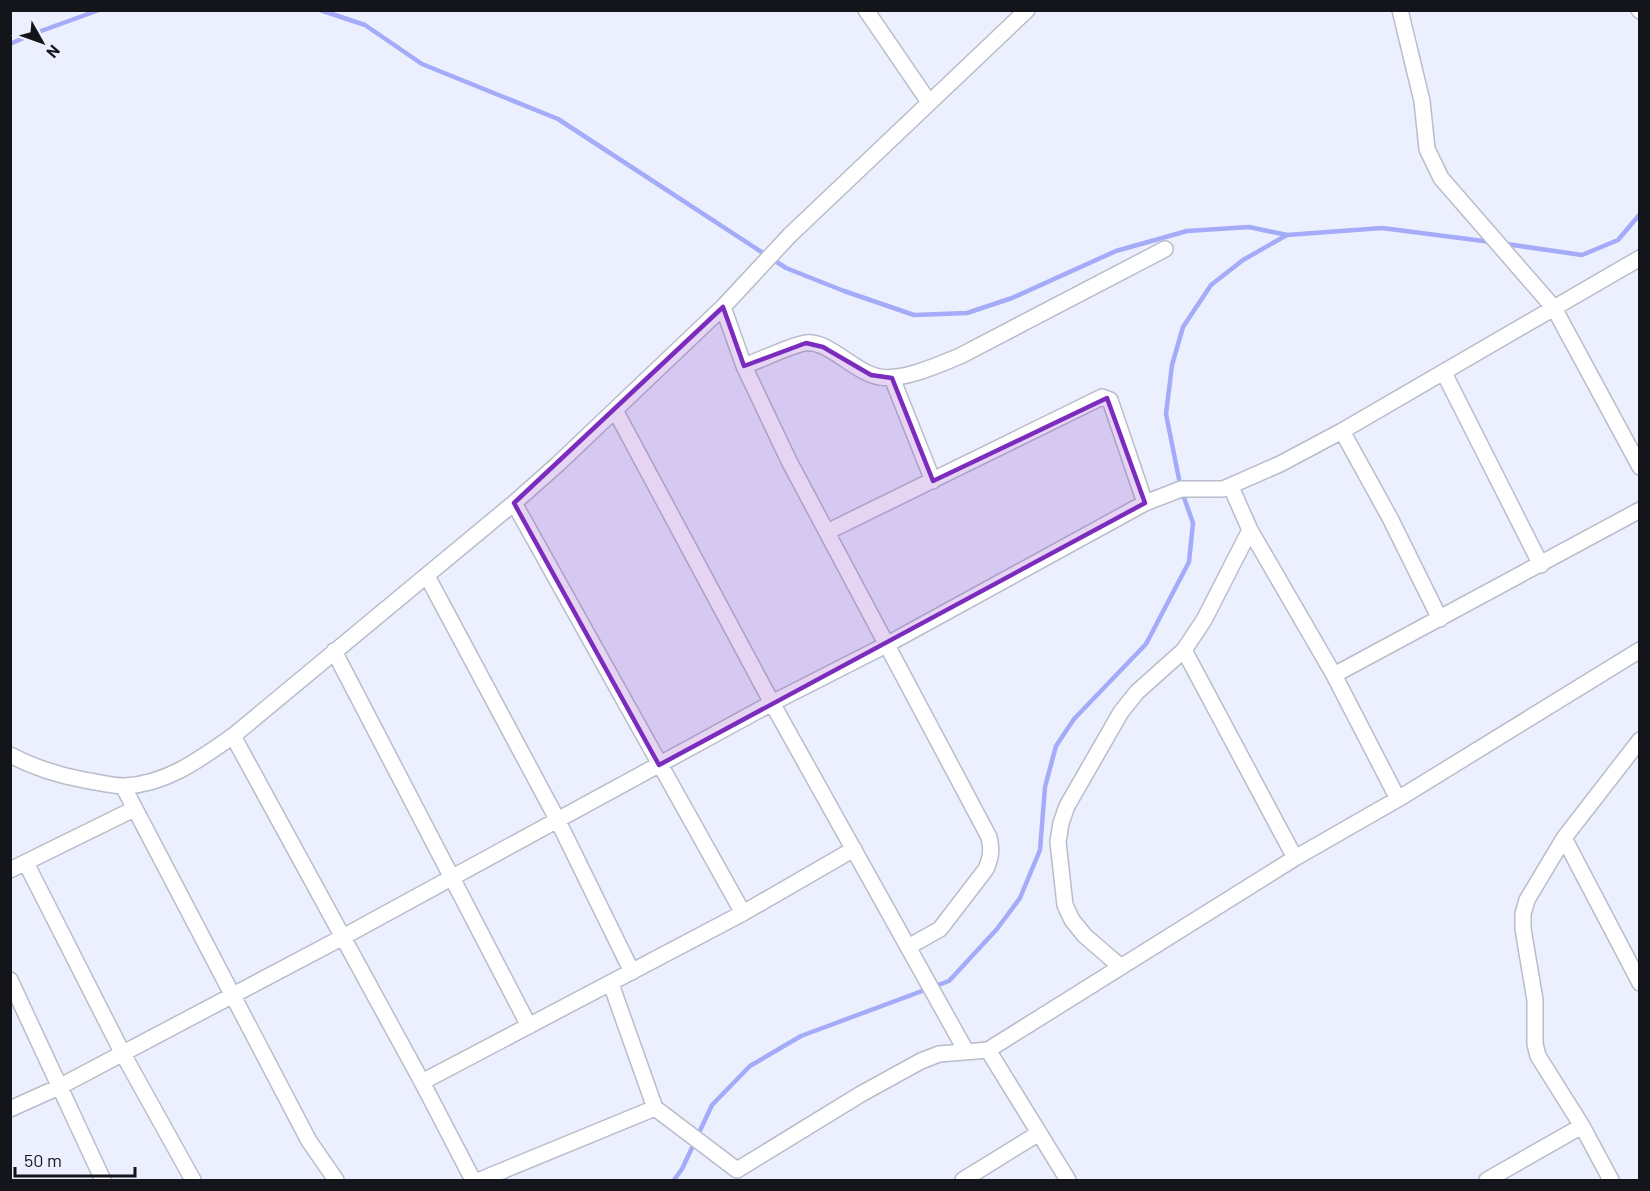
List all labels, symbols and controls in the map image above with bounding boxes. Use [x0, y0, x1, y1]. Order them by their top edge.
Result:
north arrow [12, 12, 72, 72]
text: N [43, 42, 65, 62]
scale bar [15, 1140, 135, 1178]
text: 50 m [24, 1149, 62, 1171]

